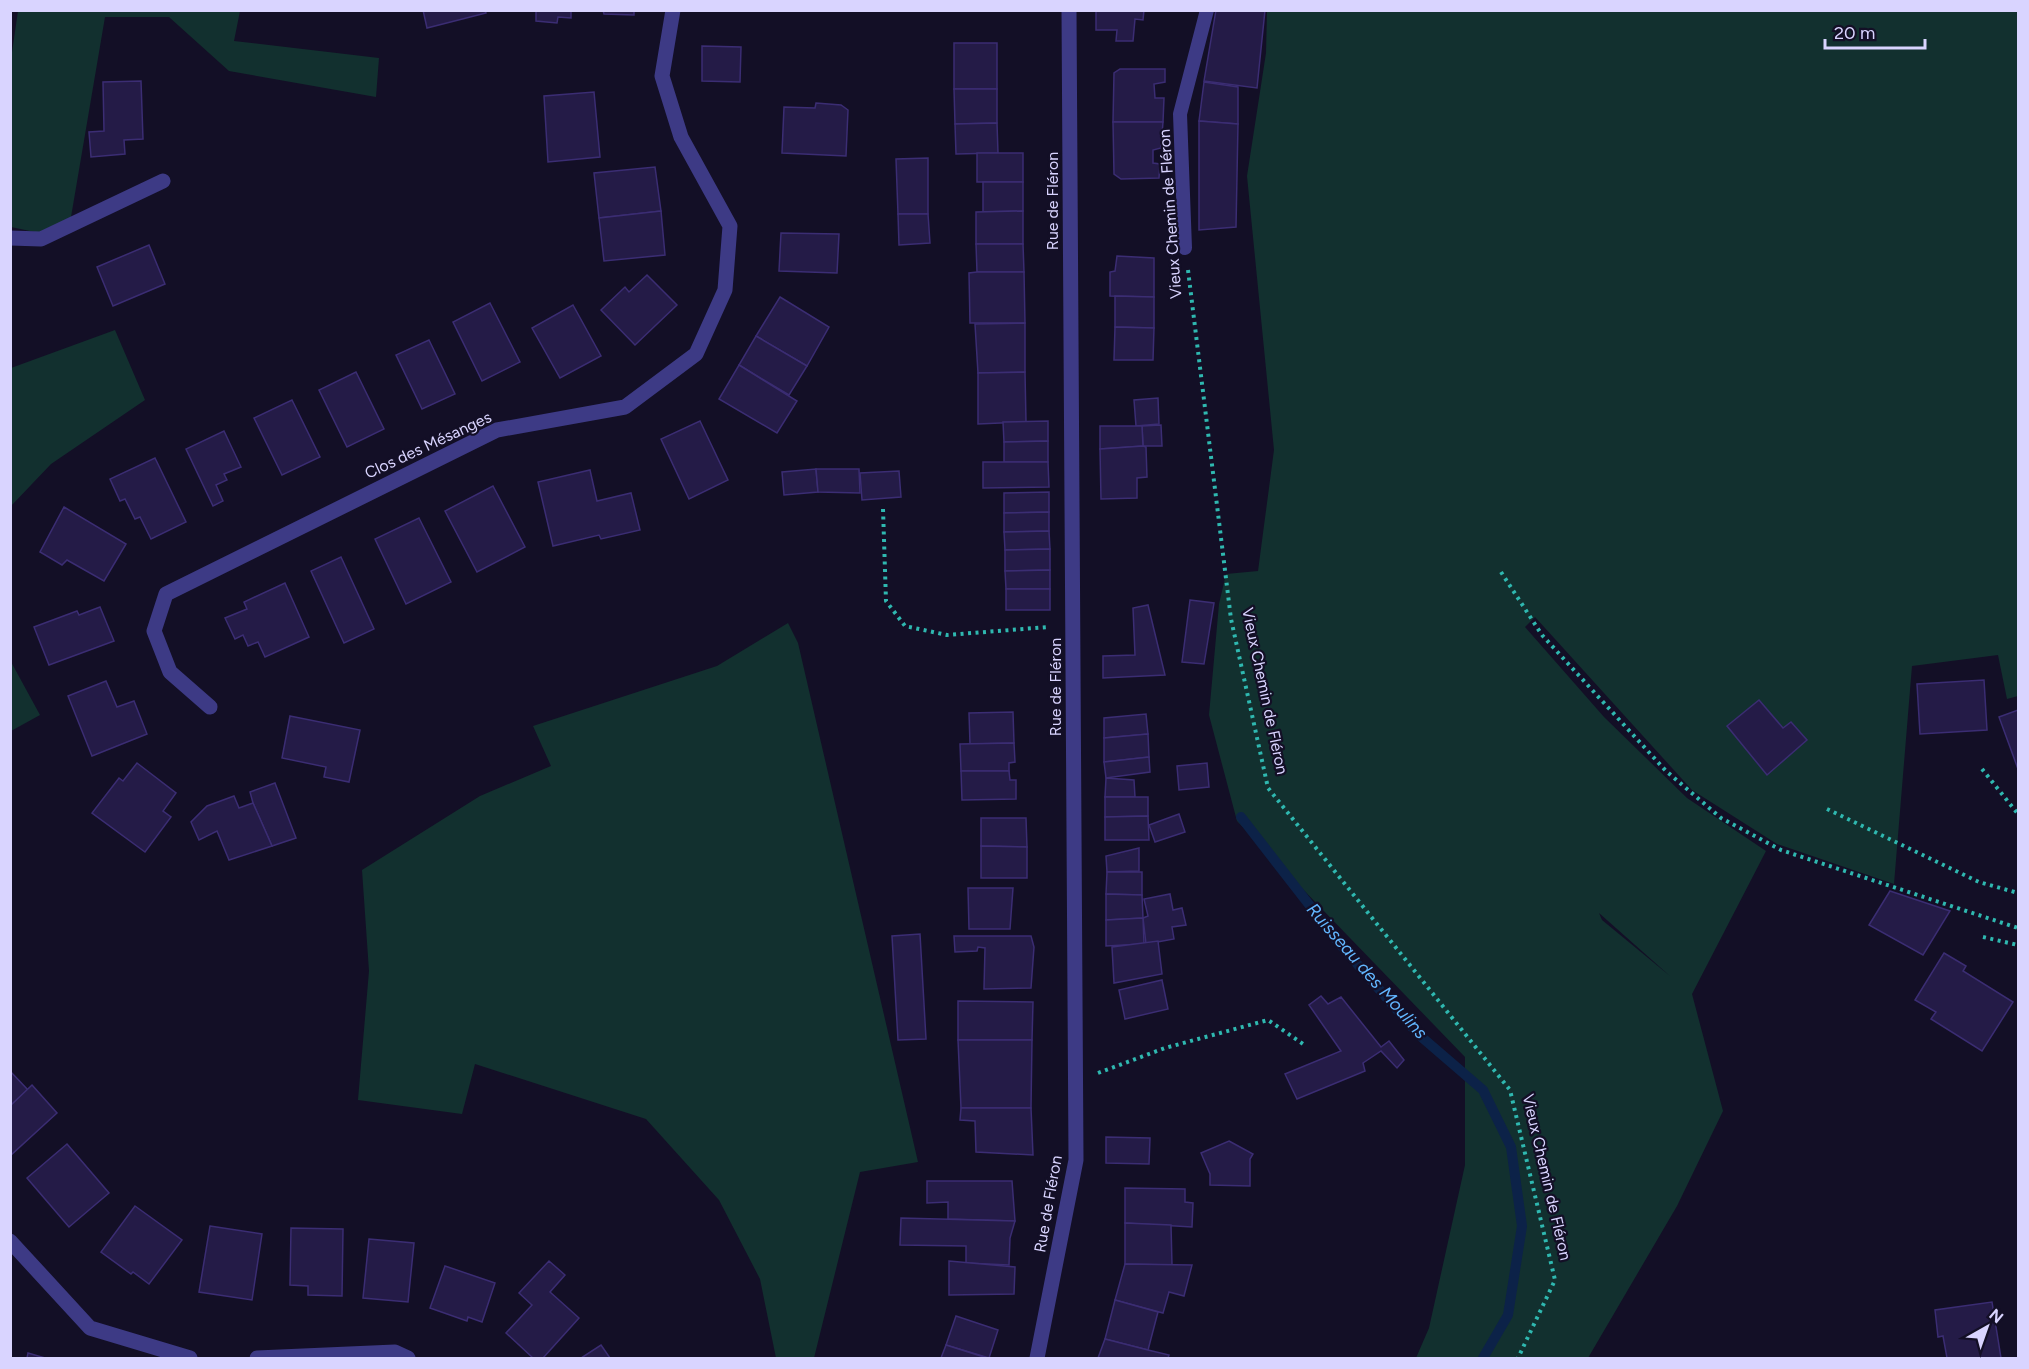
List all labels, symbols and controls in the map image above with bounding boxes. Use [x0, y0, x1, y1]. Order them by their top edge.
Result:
scale bar [1825, 12, 1926, 50]
text: 20 m [1834, 22, 1875, 44]
street label: Vieux Chemin de Fléron [1155, 128, 1185, 299]
street label: Rue de Fléron [1043, 152, 1062, 250]
street label: Clos des Mésanges [362, 407, 494, 483]
street label: Vieux Chemin de Fléron [1238, 606, 1292, 776]
street label: Rue de Fléron [1046, 638, 1065, 736]
water label: Ruisseau des Moulins [1302, 898, 1432, 1044]
street label: Vieux Chemin de Fléron [1519, 1092, 1575, 1262]
street label: Rue de Fléron [1030, 1154, 1066, 1254]
north arrow [1957, 1297, 2017, 1357]
text: N [1985, 1305, 2007, 1327]

